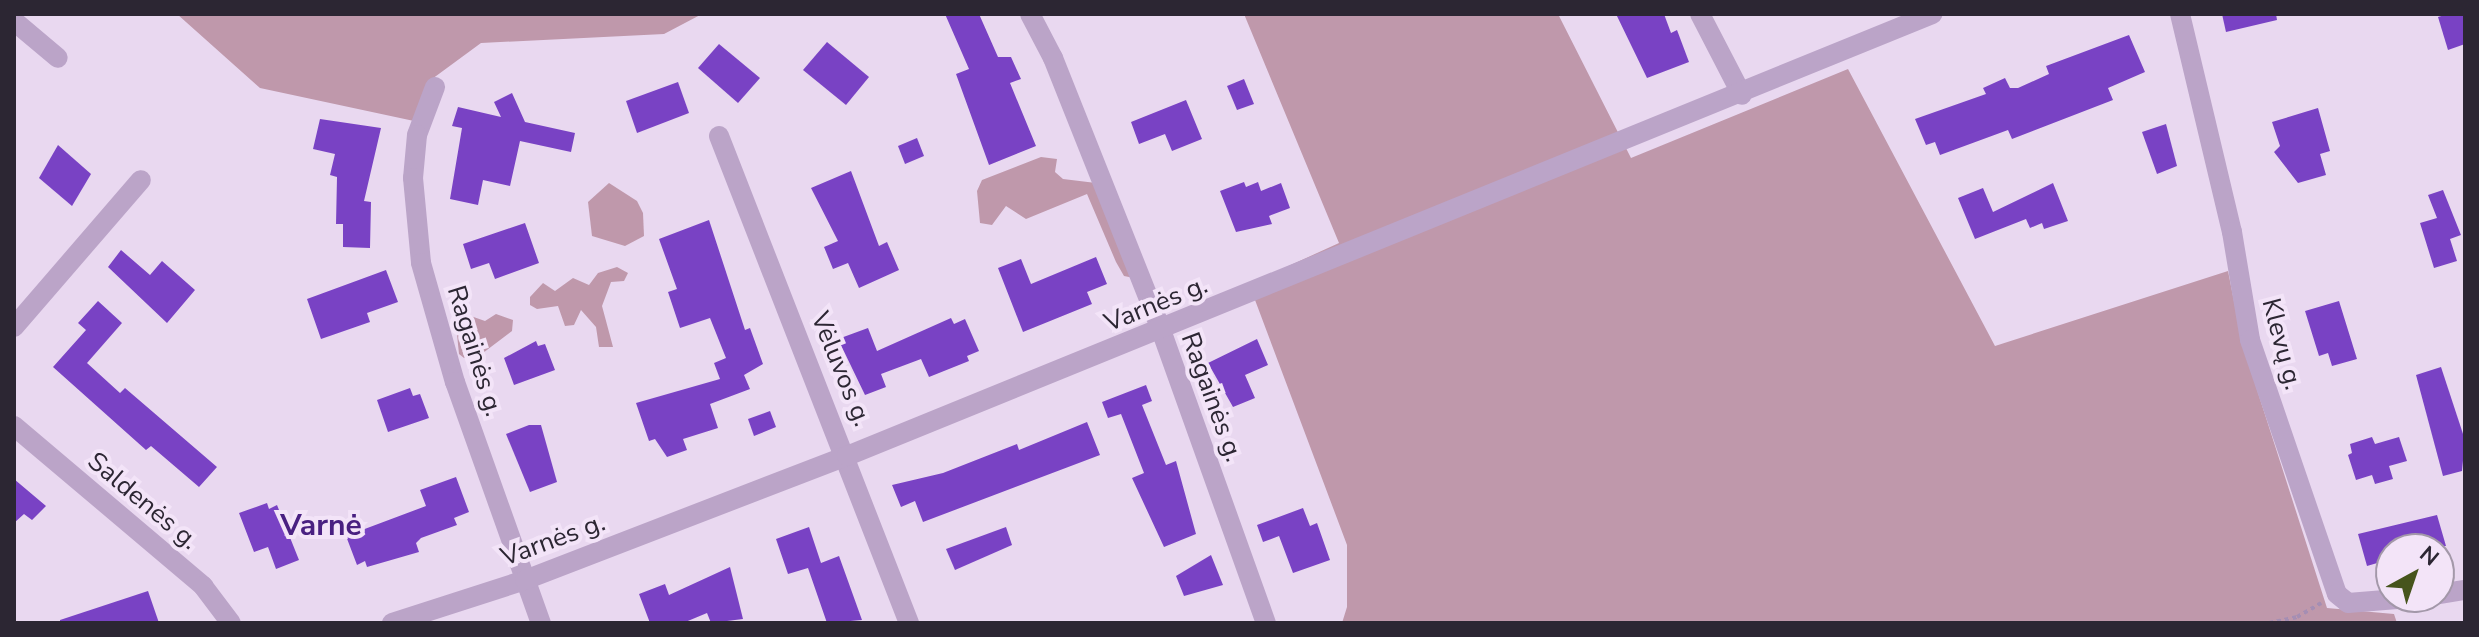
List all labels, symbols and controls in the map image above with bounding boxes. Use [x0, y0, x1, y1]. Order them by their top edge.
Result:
street label: Varnės g. [1100, 269, 1212, 339]
street label: Ragainės g. [440, 282, 510, 420]
street label: Klevų g. [2255, 295, 2309, 393]
street label: Vėluvos g. [804, 307, 878, 431]
street label: Ragainės g. [1174, 328, 1250, 466]
street label: Saldenės g. [81, 446, 205, 556]
street label: Varnės g. [497, 507, 609, 573]
district label: Varnė [280, 508, 362, 544]
north arrow [2375, 533, 2455, 613]
text: N [2413, 539, 2445, 573]

